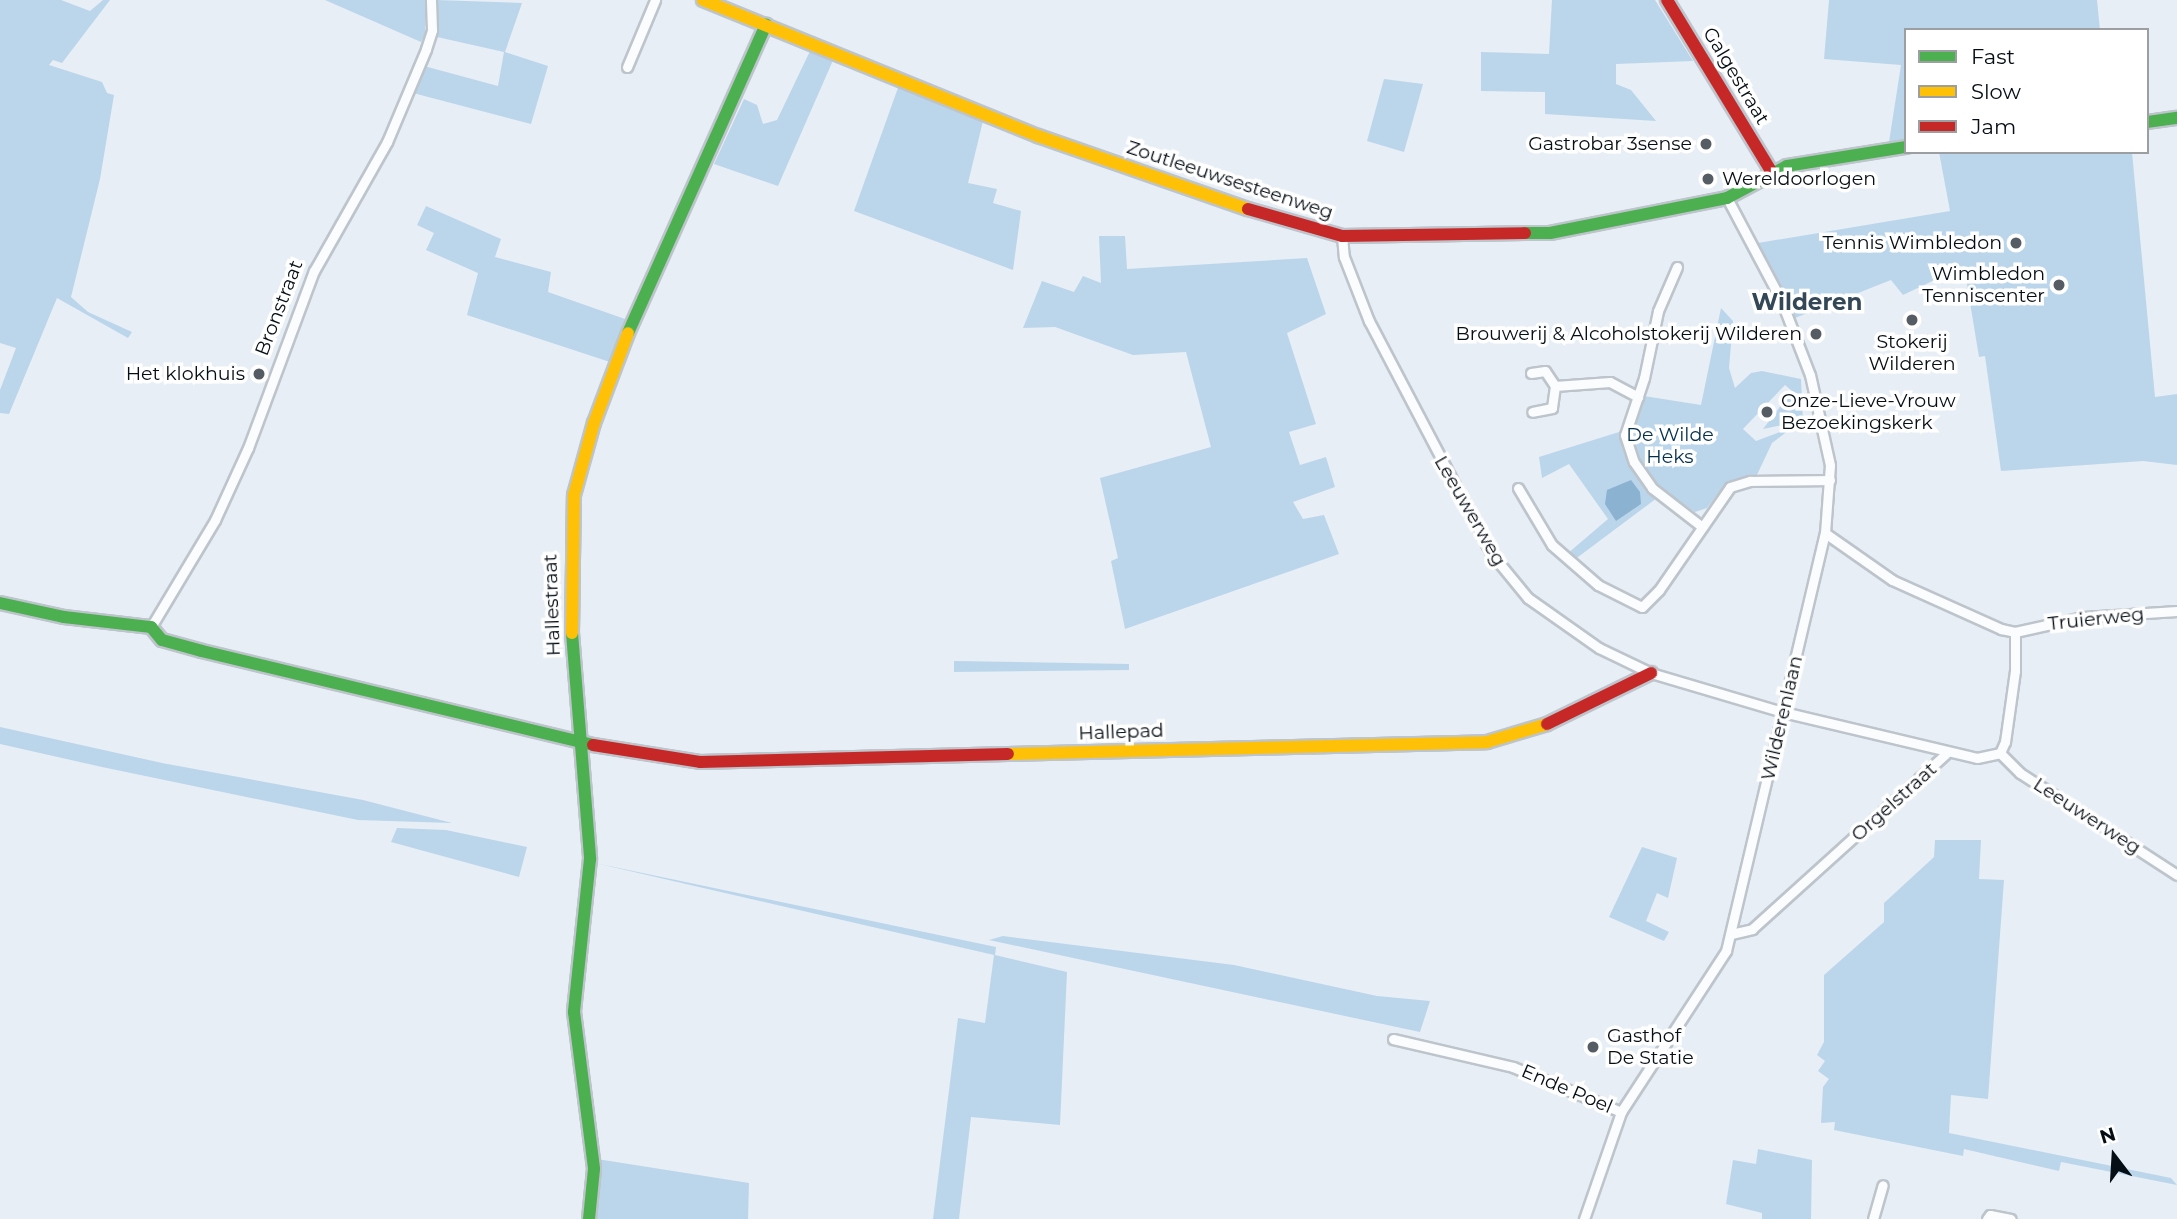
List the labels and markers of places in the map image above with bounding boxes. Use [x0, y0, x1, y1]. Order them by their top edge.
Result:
place label: Gastrobar 3sense [1528, 133, 1692, 155]
marker: Gastrobar 3sense [1698, 136, 1714, 152]
place label: Wereldoorlogen [1722, 168, 1876, 190]
marker: Wereldoorlogen [1700, 171, 1716, 187]
place label: Tennis Wimbledon [1822, 232, 2002, 254]
marker: Tennis Wimbledon [2008, 235, 2024, 251]
place label: Wimbledon Tenniscenter [1922, 263, 2045, 307]
marker: Wimbledon Tenniscenter [2051, 277, 2067, 293]
marker: Stokerij Wilderen [1904, 312, 1920, 328]
place label: Brouwerij & Alcoholstokerij Wilderen [1455, 323, 1802, 345]
marker: Brouwerij & Alcoholstokerij Wilderen [1808, 326, 1824, 342]
place label: Stokerij Wilderen [1868, 331, 1956, 375]
place label: Het klokhuis [126, 363, 245, 385]
marker: Het klokhuis [251, 366, 267, 382]
place label: Onze-Lieve-Vrouw Bezoekingskerk [1781, 390, 1956, 434]
marker: Onze-Lieve-Vrouw Bezoekingskerk [1759, 404, 1775, 420]
place label: Gasthof De Statie [1607, 1025, 1694, 1069]
marker: Gasthof De Statie [1585, 1039, 1601, 1055]

